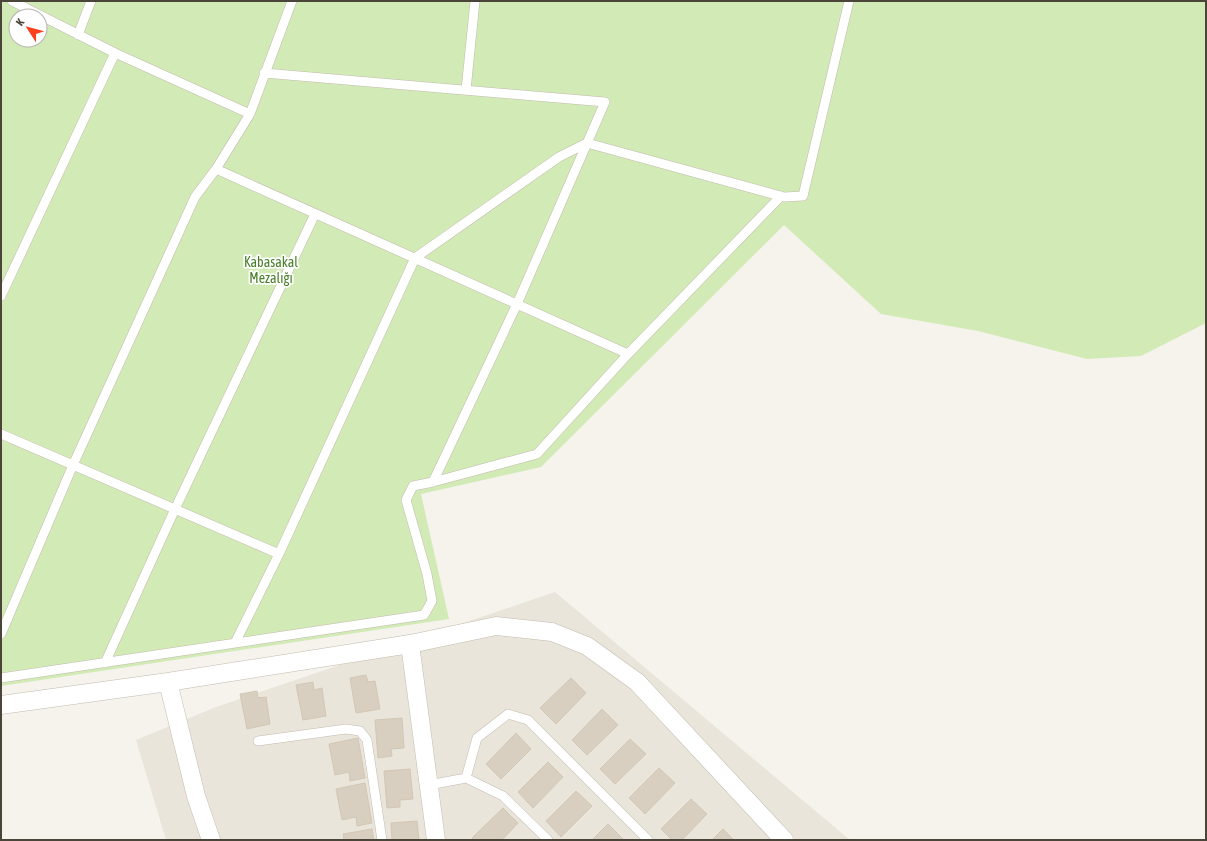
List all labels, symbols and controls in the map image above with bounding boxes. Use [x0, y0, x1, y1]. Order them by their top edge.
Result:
north arrow [8, 8, 48, 48]
text: K [13, 16, 27, 28]
park label: Kabasakal Mezalığı [244, 254, 298, 286]

